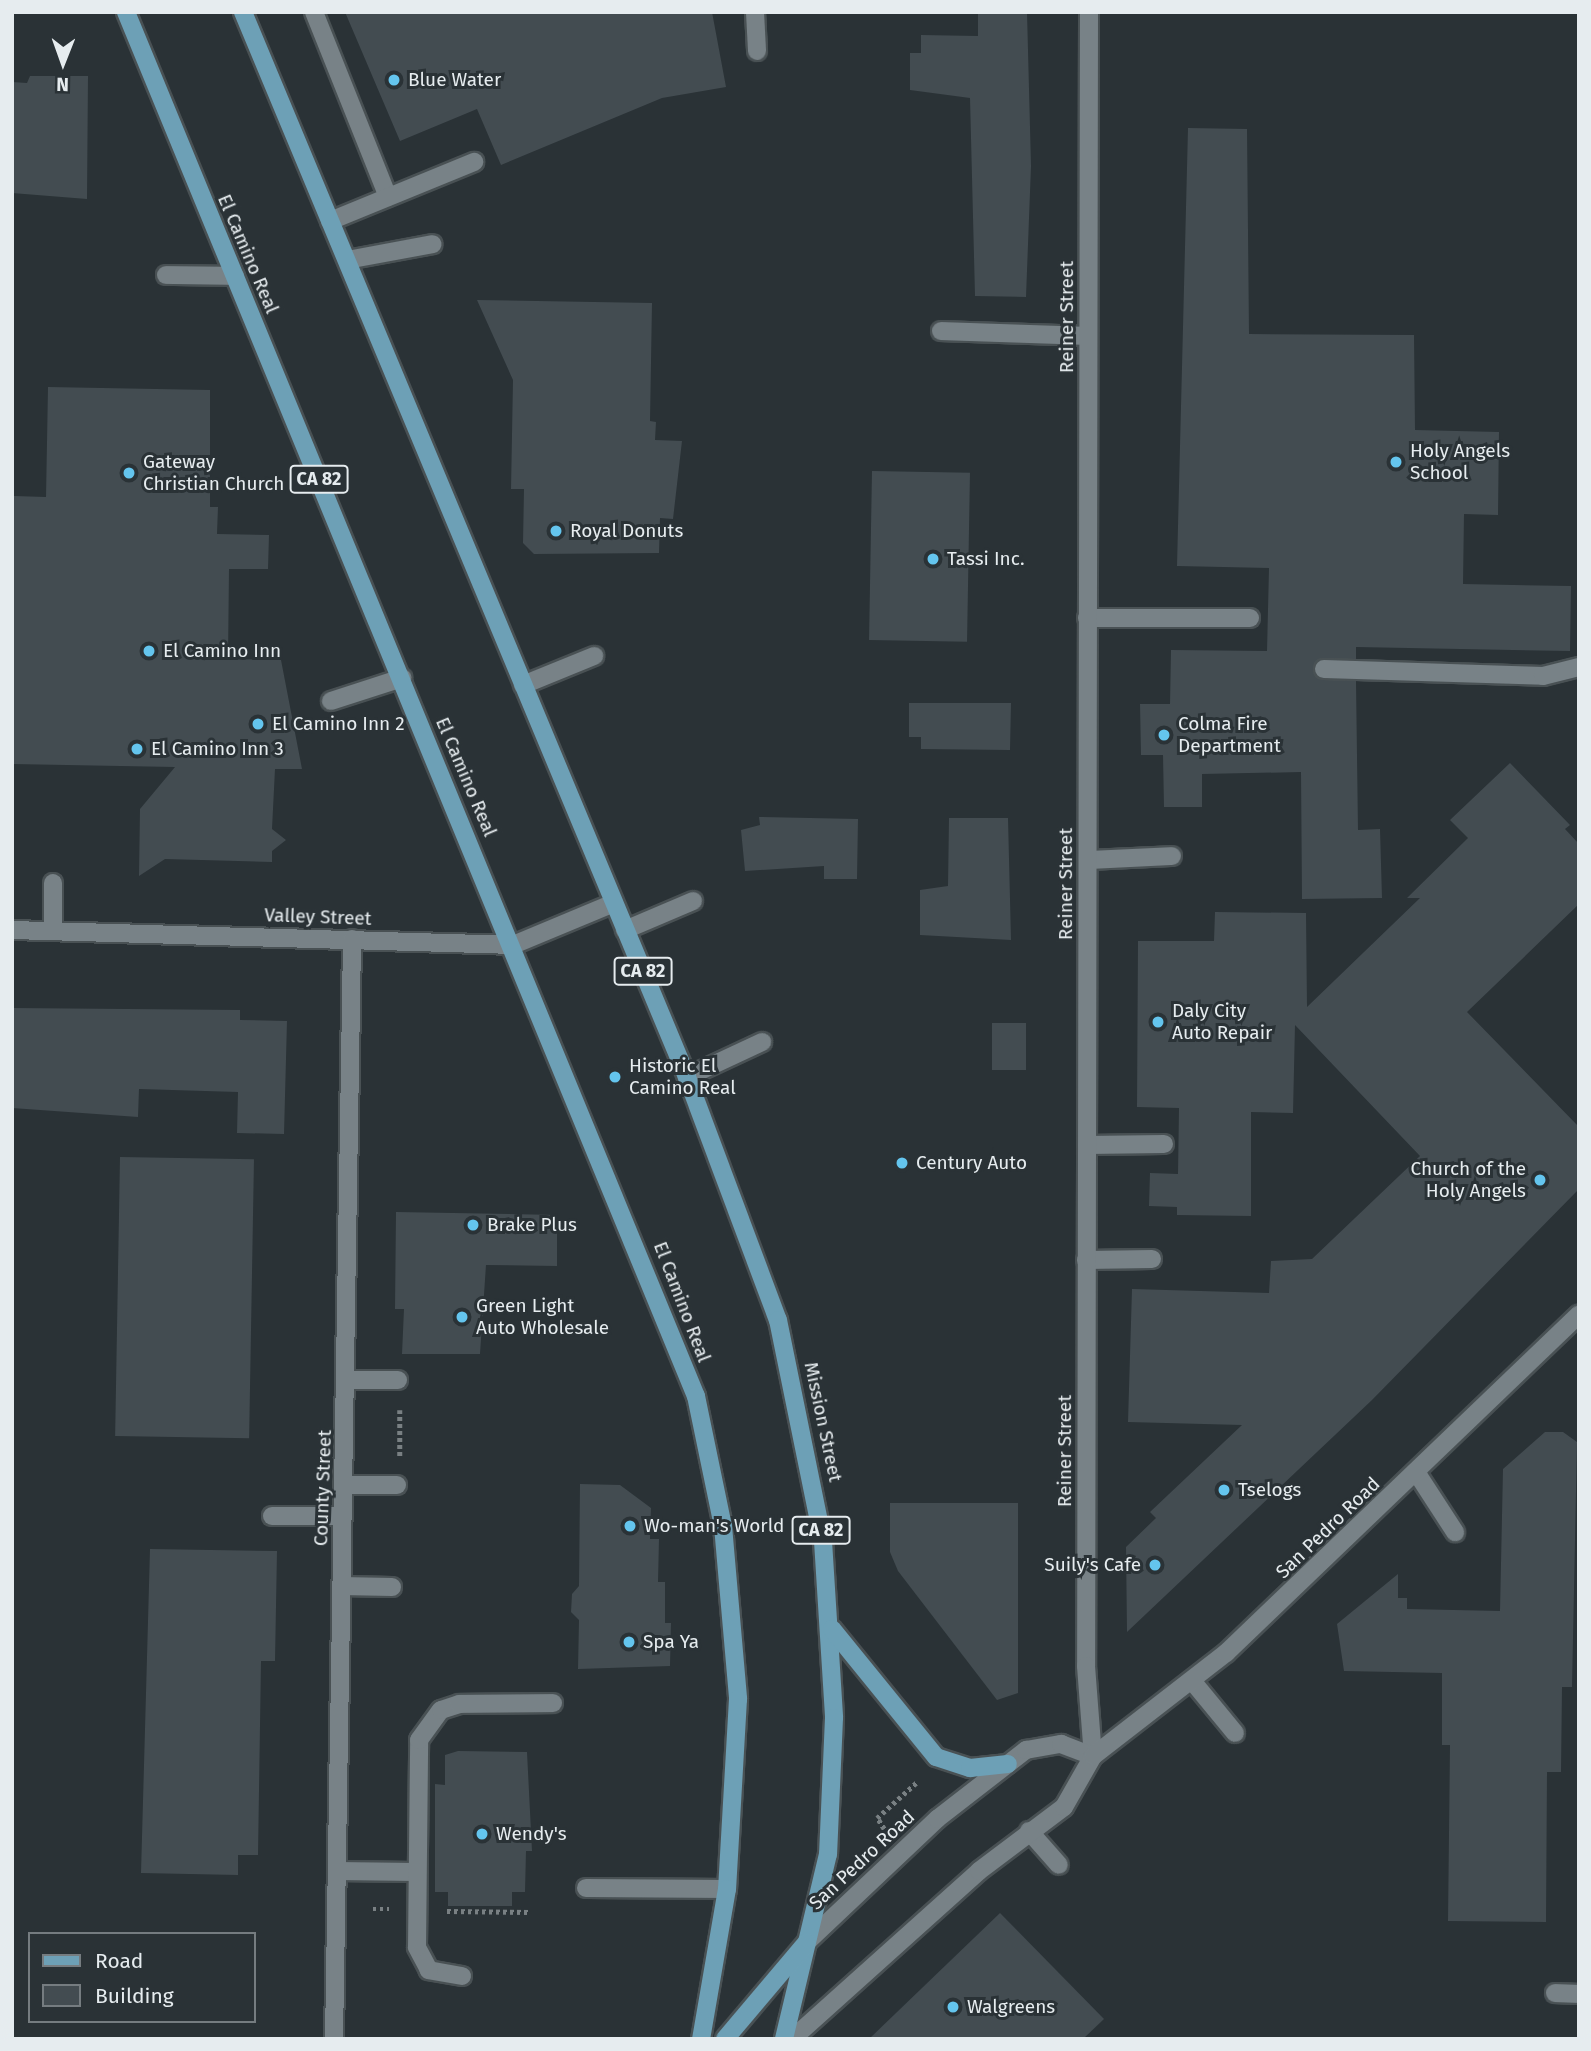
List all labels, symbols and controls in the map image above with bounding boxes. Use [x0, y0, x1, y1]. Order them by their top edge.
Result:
north arrow [28, 28, 98, 98]
place label: Blue Water [408, 69, 501, 91]
marker: Blue Water [386, 72, 402, 88]
text: N [56, 73, 69, 96]
street label: El Camino Real [213, 191, 283, 317]
street label: Reiner Street [1056, 261, 1078, 373]
place label: Holy Angels School [1410, 440, 1510, 484]
place label: Gateway Christian Church [143, 451, 284, 495]
marker: Holy Angels School [1388, 454, 1404, 470]
road number: CA 82 [289, 464, 349, 494]
marker: Gateway Christian Church [121, 465, 137, 481]
place label: Royal Donuts [570, 520, 683, 542]
marker: Royal Donuts [548, 523, 564, 539]
place label: Tassi Inc. [947, 548, 1025, 570]
marker: Tassi Inc. [925, 551, 941, 567]
place label: El Camino Inn [163, 640, 281, 662]
marker: El Camino Inn [141, 643, 157, 659]
place label: El Camino Inn 2 [272, 713, 405, 735]
place label: Colma Fire Department [1178, 713, 1281, 757]
street label: El Camino Real [431, 714, 501, 840]
marker: El Camino Inn 2 [250, 716, 266, 732]
marker: Colma Fire Department [1156, 727, 1172, 743]
place label: El Camino Inn 3 [151, 738, 284, 760]
marker: El Camino Inn 3 [129, 741, 145, 757]
street label: Reiner Street [1055, 828, 1077, 940]
street label: Valley Street [264, 904, 372, 930]
road number: CA 82 [613, 956, 673, 986]
place label: Daly City Auto Repair [1172, 1000, 1272, 1044]
marker: Daly City Auto Repair [1150, 1014, 1166, 1030]
place label: Historic El Camino Real [629, 1055, 736, 1099]
marker: Historic El Camino Real [607, 1069, 623, 1085]
place label: Century Auto [916, 1152, 1027, 1174]
marker: Century Auto [894, 1155, 910, 1171]
place label: Church of the Holy Angels [1410, 1158, 1526, 1202]
marker: Church of the Holy Angels [1532, 1172, 1548, 1188]
place label: Brake Plus [487, 1214, 577, 1236]
marker: Brake Plus [465, 1217, 481, 1233]
street label: El Camino Real [649, 1238, 715, 1366]
place label: Green Light Auto Wholesale [476, 1295, 609, 1339]
marker: Green Light Auto Wholesale [454, 1309, 470, 1325]
street label: Mission Street [799, 1360, 847, 1484]
street label: Reiner Street [1054, 1395, 1076, 1507]
street label: County Street [310, 1430, 336, 1546]
street label: San Pedro Road [1271, 1473, 1385, 1583]
place label: Tselogs [1238, 1479, 1301, 1501]
marker: Tselogs [1216, 1482, 1232, 1498]
place label: Wo-man's World [644, 1515, 784, 1537]
road number: CA 82 [791, 1516, 851, 1545]
marker: Wo-man's World [622, 1518, 638, 1534]
place label: Suily's Cafe [1044, 1554, 1141, 1576]
marker: Suily's Cafe [1147, 1557, 1163, 1573]
place label: Spa Ya [643, 1631, 699, 1653]
marker: Spa Ya [621, 1634, 637, 1650]
street label: San Pedro Road [805, 1805, 919, 1915]
place label: Wendy's [496, 1823, 567, 1845]
marker: Wendy's [474, 1826, 490, 1842]
legend [28, 1932, 256, 2023]
text: Road [95, 1948, 143, 1974]
text: Building [95, 1983, 174, 2009]
place label: Walgreens [967, 1996, 1055, 2018]
marker: Walgreens [945, 1999, 961, 2015]

